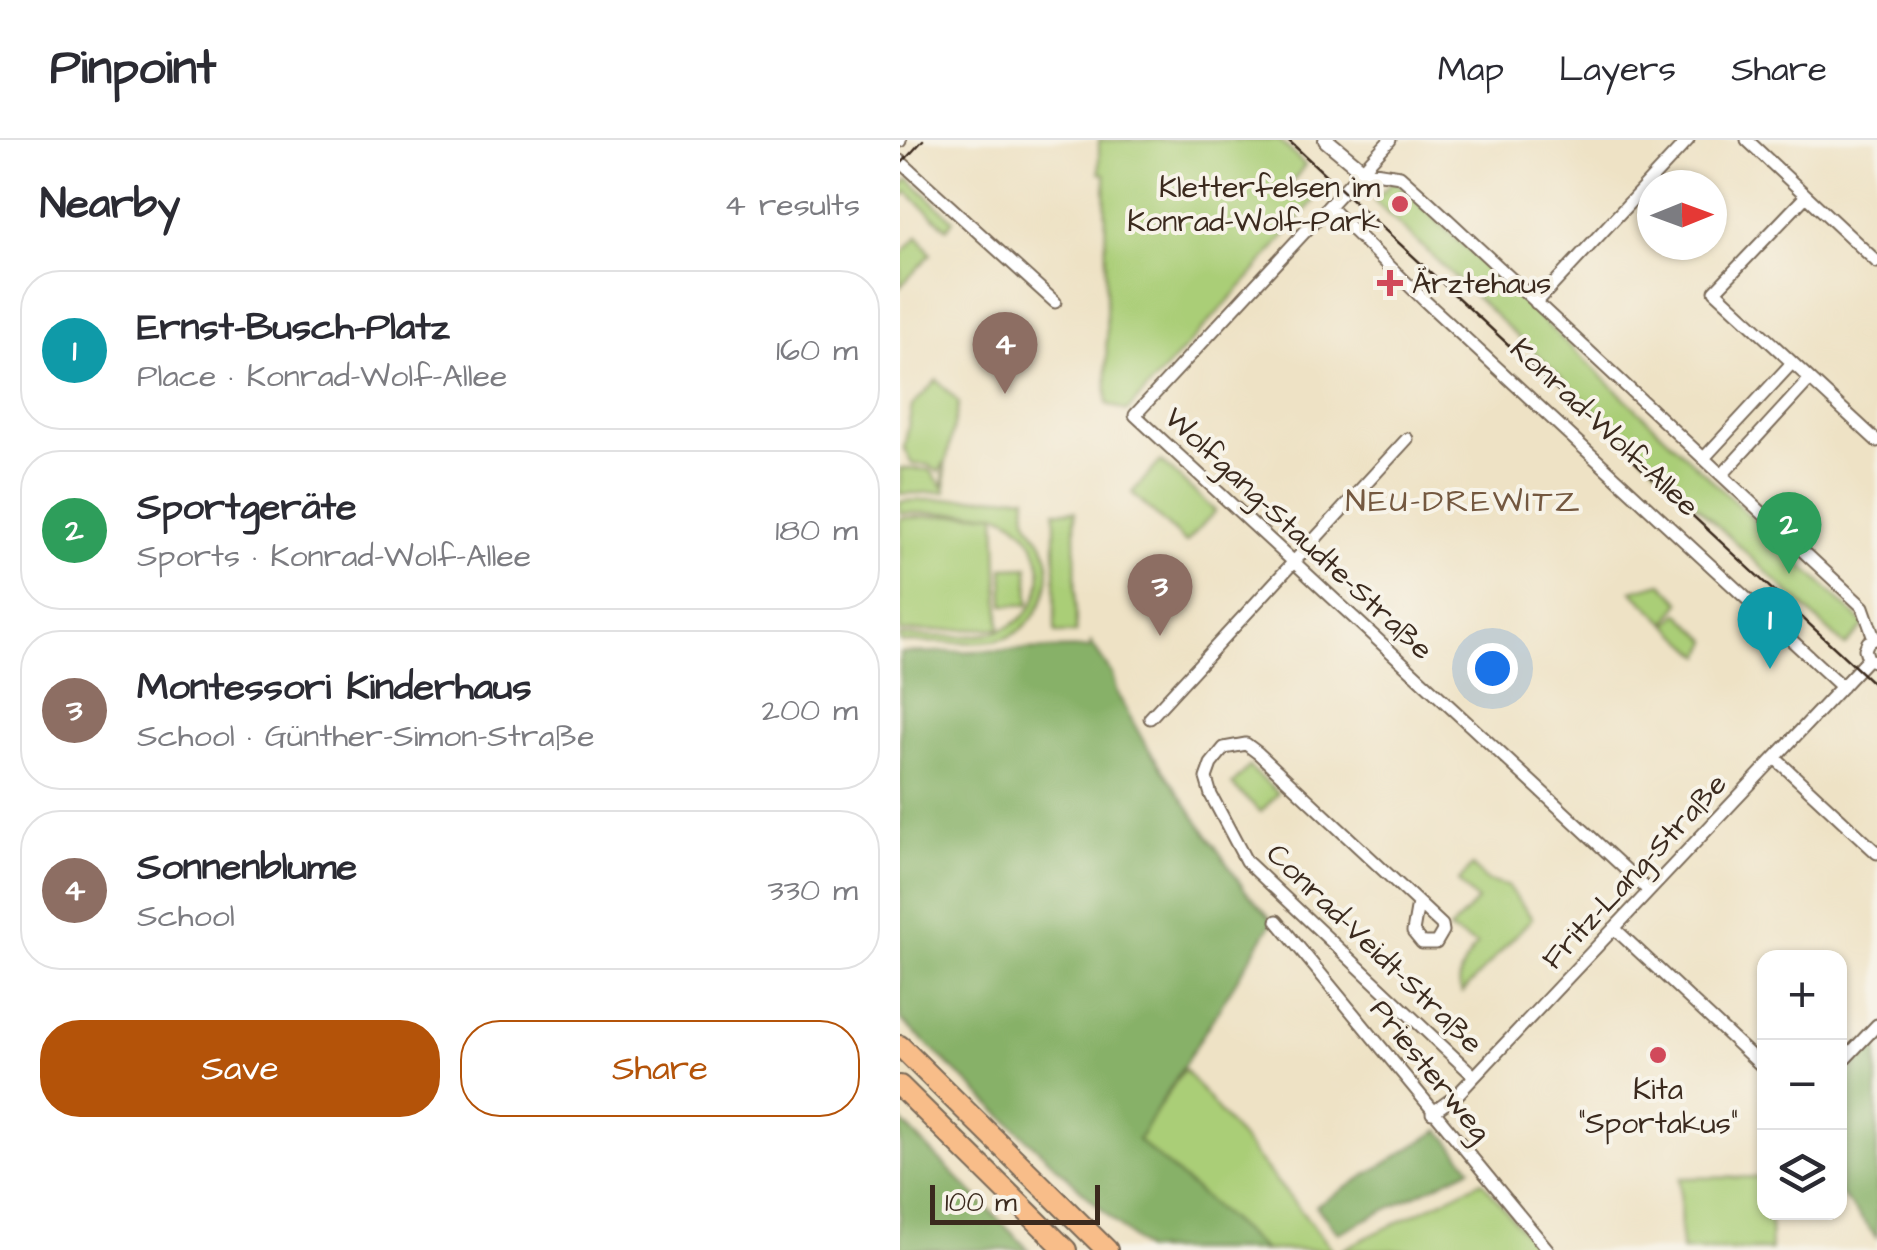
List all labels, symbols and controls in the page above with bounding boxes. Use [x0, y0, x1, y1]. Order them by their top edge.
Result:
text: Pinpoint [50, 36, 216, 102]
text: Map [1438, 45, 1504, 94]
text: Layers [1559, 45, 1676, 94]
text: Share [1731, 45, 1827, 94]
place label: Kletterfelsen im Konrad-Wolf-Park [1127, 167, 1381, 243]
north arrow [1637, 170, 1727, 260]
text: Nearby [40, 176, 180, 234]
text: 4 results [724, 183, 860, 228]
marker: Kletterfelsen im Konrad-Wolf-Park [1389, 193, 1411, 215]
place label: Ärztehaus [1412, 263, 1551, 305]
marker: Ärztehaus [1377, 270, 1403, 296]
text: Ernst-Busch-Platz [137, 302, 449, 354]
pin: 4 [972, 312, 1038, 394]
text: 1 [72, 328, 77, 373]
text: 160 m [776, 328, 858, 373]
street label: Konrad-Wolf-Allee [1501, 329, 1708, 527]
text: Place · Konrad-Wolf-Allee [137, 354, 507, 399]
street label: Wolfgang-Staudte-Straße [1154, 398, 1442, 670]
district label: NEU-DREWITZ [1346, 479, 1582, 524]
text: Sportgeräte [137, 482, 357, 534]
pin: 2 [1756, 492, 1822, 574]
text: 2 [65, 508, 84, 553]
text: 180 m [775, 508, 858, 553]
text: Sports · Konrad-Wolf-Allee [137, 534, 531, 579]
pin: 3 [1128, 554, 1192, 636]
pin: 1 [1738, 586, 1802, 669]
your location [1467, 643, 1518, 694]
text: Montessori Kinderhaus [137, 662, 531, 714]
text: 3 [66, 688, 83, 733]
text: 200 m [762, 688, 858, 733]
text: School · Günther-Simon-Straße [137, 714, 595, 759]
street label: Fritz-Lang-Straße [1532, 764, 1738, 980]
street label: Conrad-Veidt-Straße [1257, 834, 1492, 1063]
text: Sonnenblume [137, 842, 357, 894]
text: 4 [64, 868, 85, 913]
text: 330 m [768, 868, 858, 913]
text: School [137, 894, 235, 939]
map controls [1757, 950, 1847, 1220]
button: + [1757, 950, 1847, 1040]
street label: Priesterweg [1359, 990, 1501, 1151]
button: Save [40, 1020, 440, 1117]
button: Share [460, 1020, 860, 1117]
button: − [1757, 1040, 1847, 1130]
marker: Kita "Sportakus" [1647, 1044, 1669, 1066]
place label: Kita "Sportakus" [1578, 1069, 1738, 1145]
button: layers [1757, 1130, 1847, 1220]
scale bar [930, 1180, 1100, 1224]
text: 100 m [945, 1183, 1017, 1222]

